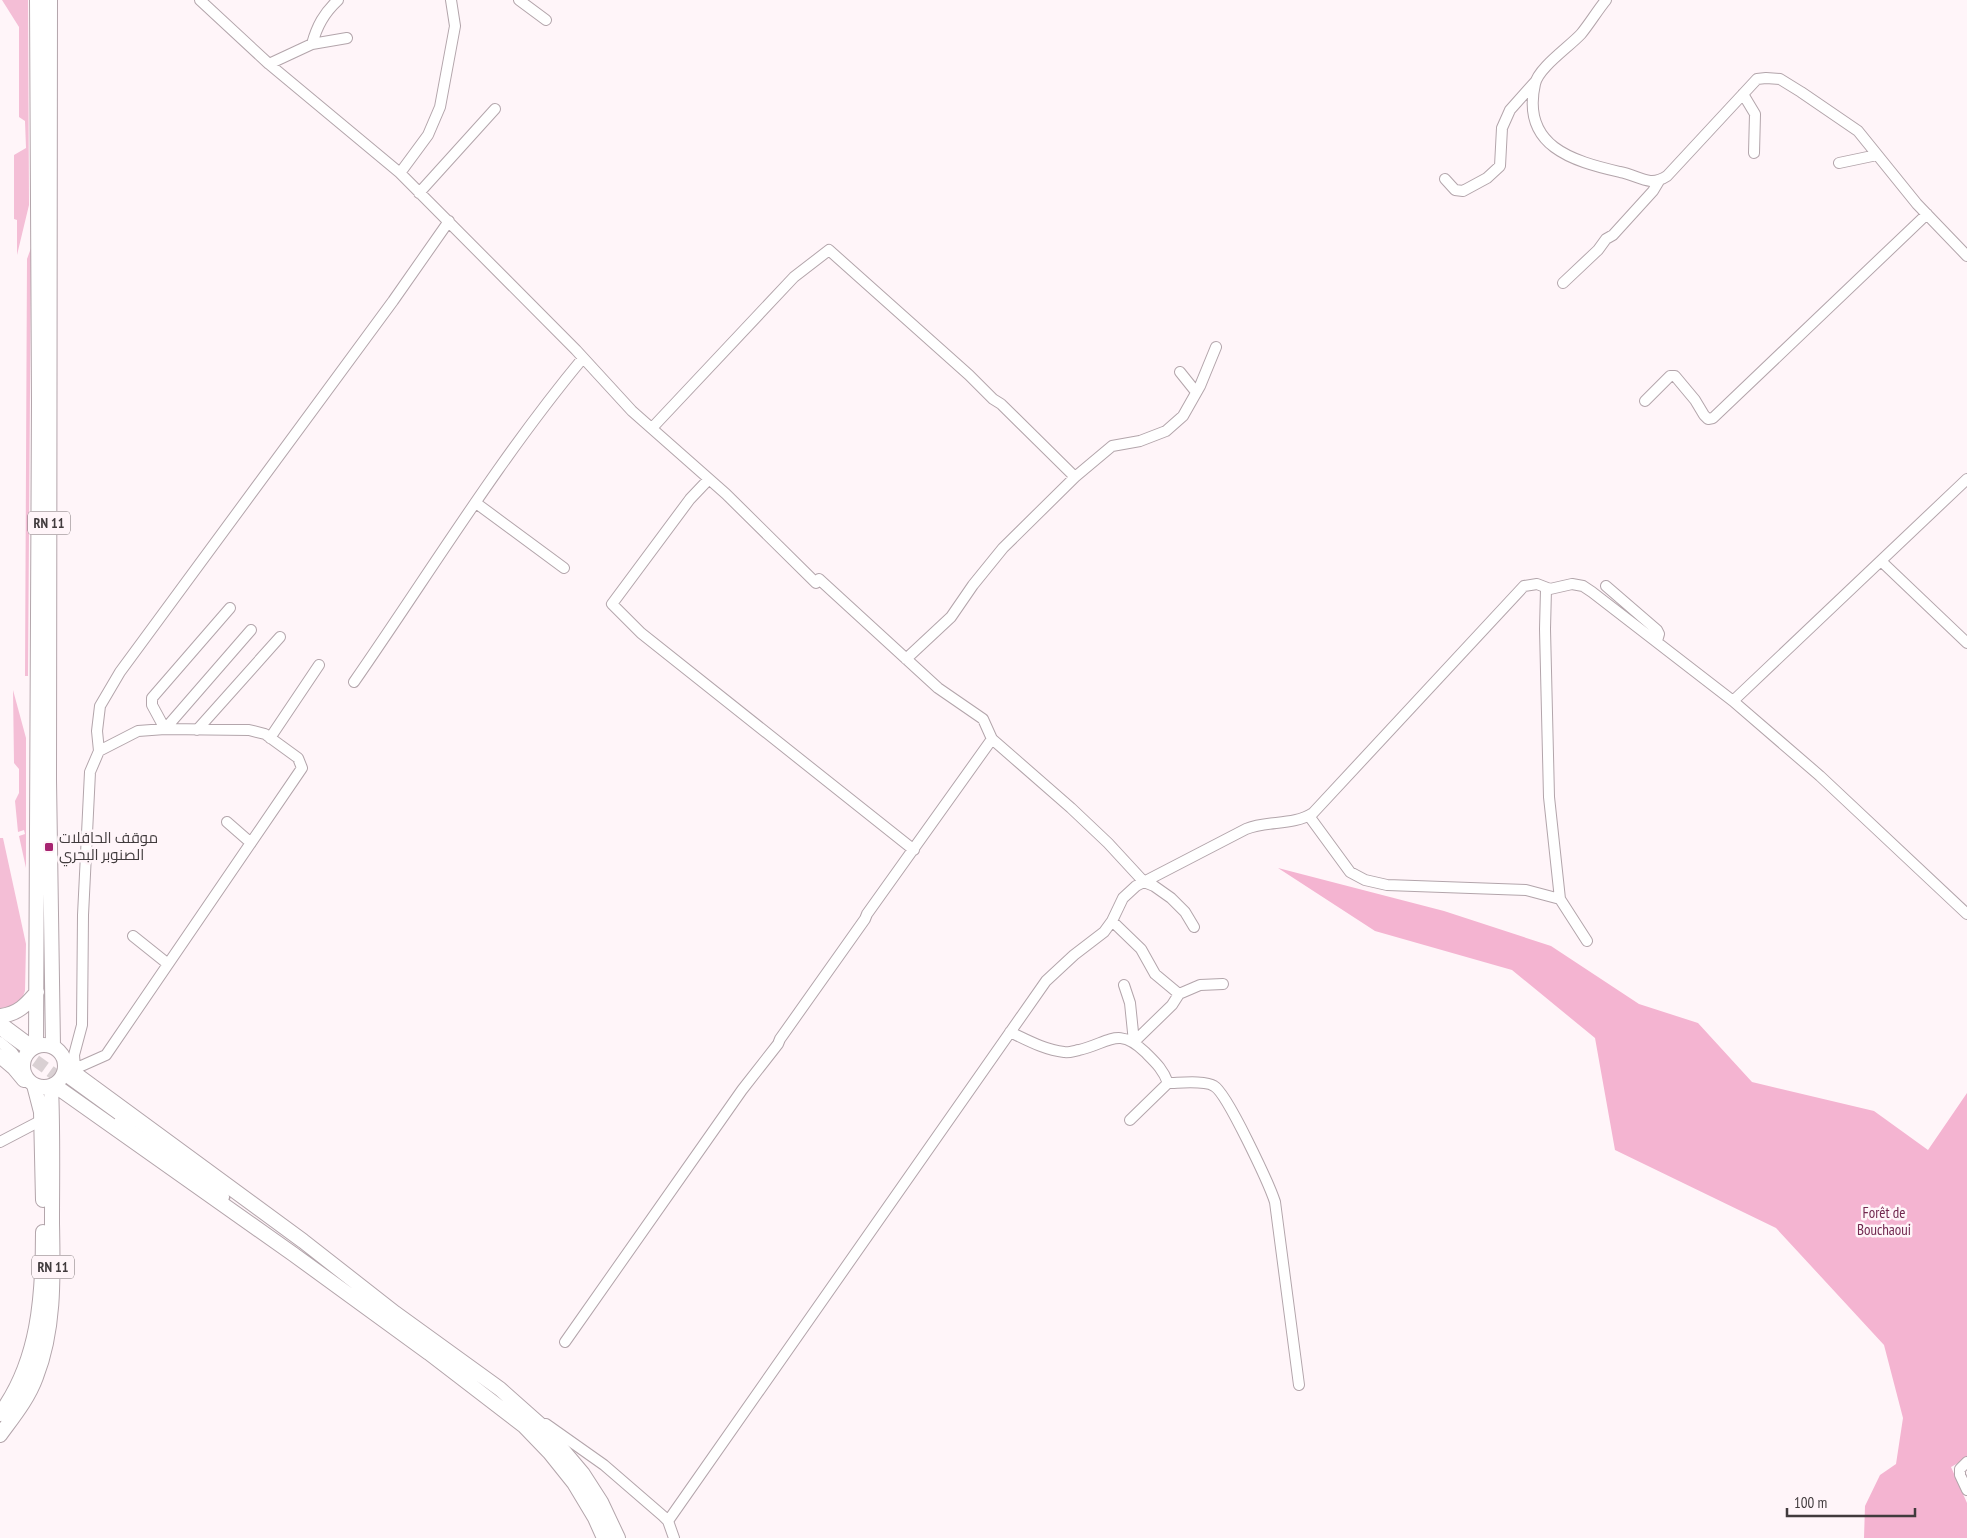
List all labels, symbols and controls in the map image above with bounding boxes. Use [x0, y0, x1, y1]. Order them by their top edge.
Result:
road number: RN 11 [28, 512, 70, 534]
place label: موقف الحافلات الصنوبر البحري [59, 828, 158, 867]
marker: موقف الحافلات الصنوبر البحري [43, 841, 55, 853]
park label: Forêt de Bouchaoui [1857, 1203, 1911, 1239]
road number: RN 11 [32, 1256, 74, 1278]
scale bar [1787, 1486, 1914, 1518]
text: 100 m [1794, 1493, 1827, 1512]

